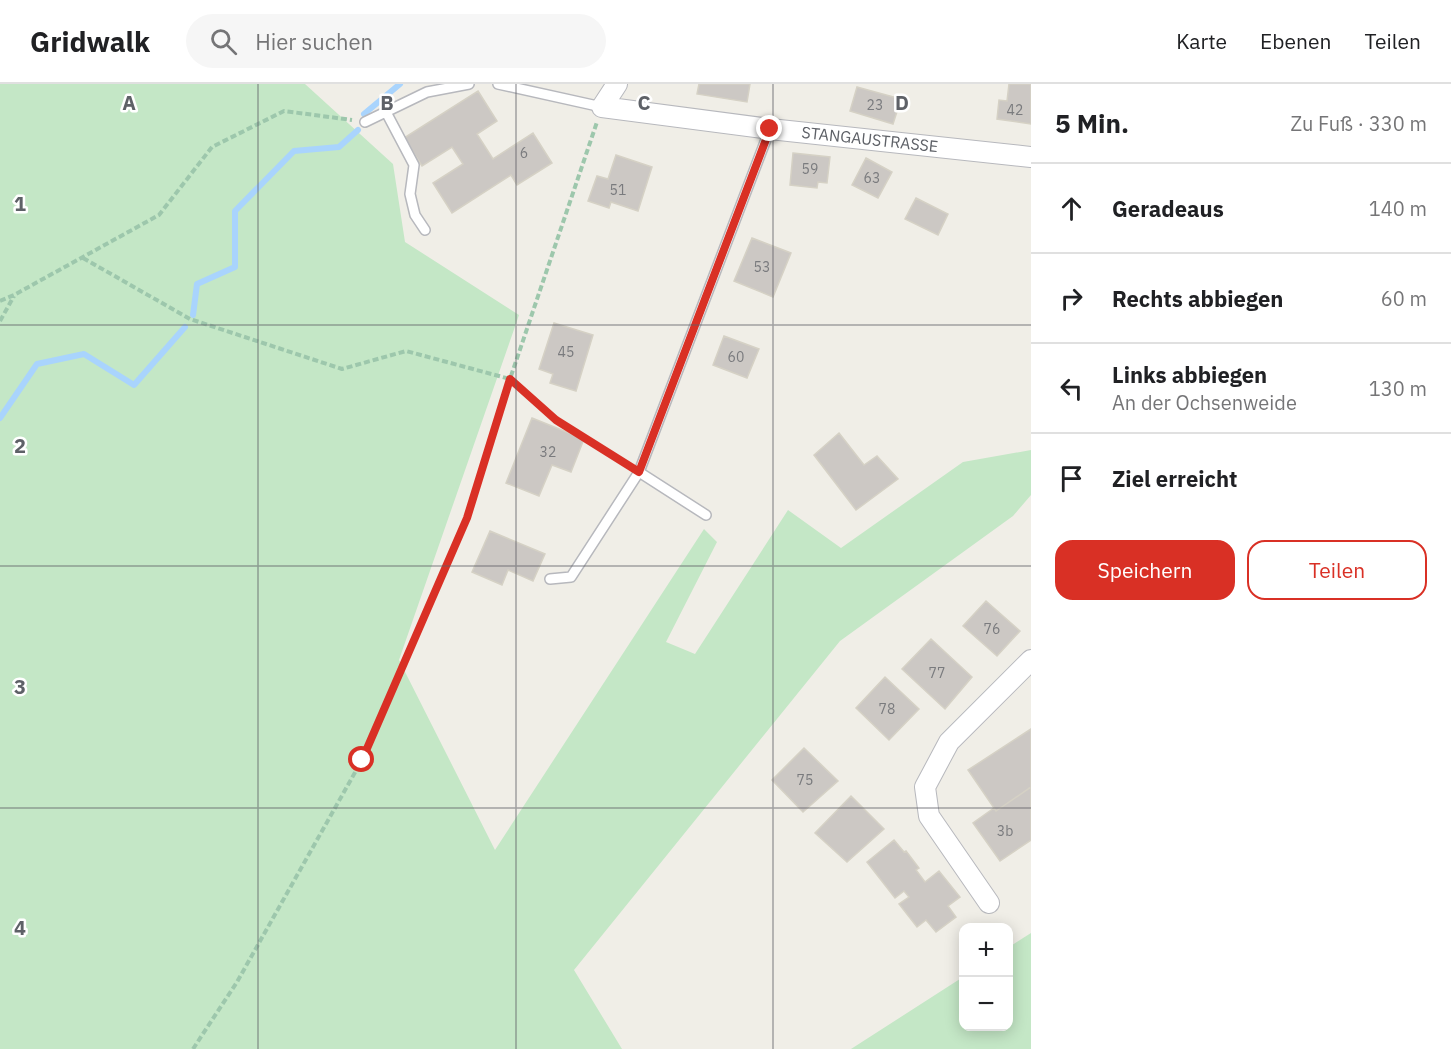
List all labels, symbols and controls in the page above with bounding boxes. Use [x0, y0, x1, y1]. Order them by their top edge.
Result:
search box [186, 14, 606, 68]
text: Gridwalk [30, 23, 150, 60]
icon: search [207, 25, 240, 58]
text: Hier suchen [255, 27, 373, 56]
text: Karte [1176, 27, 1227, 55]
text: Ebenen [1260, 27, 1331, 55]
text: Teilen [1364, 27, 1421, 55]
text: A [122, 89, 136, 116]
text: B [380, 89, 394, 116]
text: C [637, 89, 651, 116]
text: D [895, 89, 909, 116]
house number: 23 [867, 96, 883, 114]
house number: 42 [1007, 101, 1023, 119]
text: 5 Min. [1055, 106, 1129, 140]
text: Zu Fuß · 330 m [1290, 110, 1427, 137]
route end [756, 115, 782, 141]
street label: STANGAUSTRASSE [801, 122, 939, 156]
house number: 6 [520, 144, 528, 162]
house number: 59 [802, 160, 818, 178]
house number: 63 [864, 169, 880, 187]
house number: 51 [610, 181, 626, 199]
text: 1 [14, 190, 26, 217]
icon: ahead [1055, 192, 1088, 225]
text: Geradeaus [1112, 194, 1224, 223]
text: 140 m [1369, 195, 1427, 222]
house number: 53 [754, 258, 770, 276]
icon: right [1055, 282, 1088, 315]
text: Rechts abbiegen [1112, 284, 1283, 313]
text: 60 m [1381, 285, 1427, 312]
house number: 45 [558, 343, 574, 361]
house number: 60 [728, 348, 744, 366]
text: Links abbiegen [1112, 360, 1267, 389]
icon: left [1055, 372, 1088, 405]
text: 130 m [1369, 375, 1427, 402]
text: An der Ochsenweide [1112, 389, 1297, 416]
text: 2 [14, 432, 26, 459]
house number: 32 [540, 443, 556, 461]
icon: arrive [1055, 462, 1088, 495]
text: Ziel erreicht [1112, 464, 1237, 493]
button: Speichern [1055, 540, 1235, 600]
button: Teilen [1247, 540, 1427, 600]
house number: 76 [984, 620, 1000, 638]
house number: 77 [929, 664, 945, 682]
text: 3 [14, 673, 26, 700]
house number: 78 [879, 700, 895, 718]
route start [348, 746, 374, 772]
house number: 75 [797, 771, 813, 789]
house number: 3b [997, 822, 1013, 840]
text: 4 [14, 914, 26, 941]
map controls [959, 923, 1013, 1031]
button: + [959, 923, 1013, 977]
button: − [959, 977, 1013, 1031]

